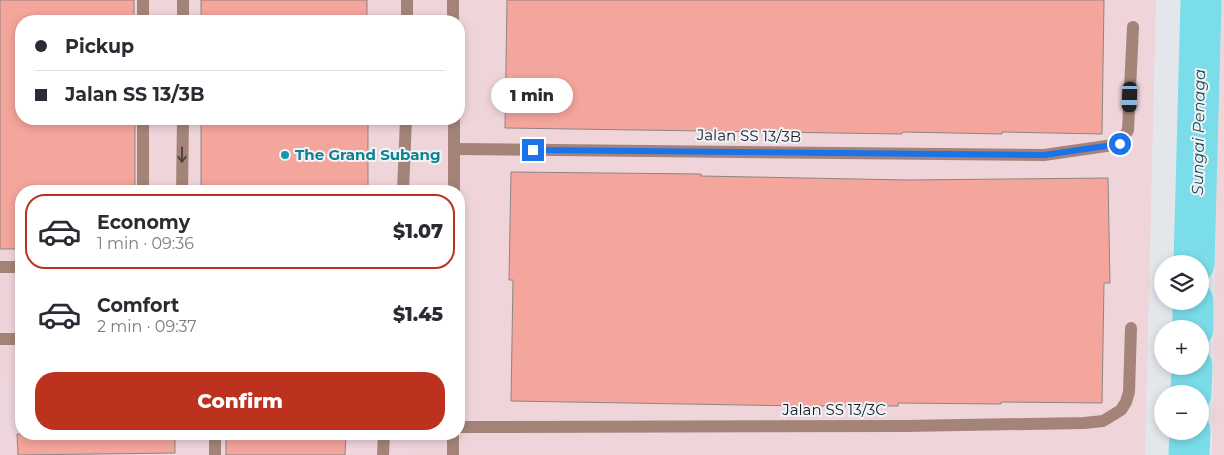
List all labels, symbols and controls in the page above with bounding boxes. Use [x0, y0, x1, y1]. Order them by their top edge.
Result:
text: Pickup [65, 35, 134, 58]
water label: Sungai Penaga [1188, 69, 1209, 195]
callout: 1 min [492, 78, 574, 112]
car [1121, 82, 1138, 112]
text: Jalan SS 13/3B [65, 83, 205, 106]
text: 1 min [510, 86, 554, 105]
street label: Jalan SS 13/3B [696, 125, 801, 146]
route start [1109, 133, 1131, 155]
route end [522, 139, 544, 161]
place label: The Grand Subang [295, 145, 440, 164]
one-way arrow [177, 146, 187, 163]
marker: The Grand Subang [279, 149, 291, 161]
icon: car [37, 209, 82, 254]
text: Economy [97, 211, 190, 234]
text: $1.07 [393, 220, 443, 243]
text: 1 min · 09:36 [97, 234, 194, 253]
map controls [1154, 255, 1209, 440]
button: layers [1154, 255, 1209, 310]
icon: car [37, 292, 82, 337]
text: Comfort [97, 294, 179, 317]
text: $1.45 [393, 303, 443, 326]
text: 2 min · 09:37 [97, 317, 197, 336]
button: + [1154, 320, 1209, 375]
button: Confirm [35, 372, 445, 430]
button: − [1154, 385, 1209, 440]
street label: Jalan SS 13/3C [781, 400, 886, 419]

